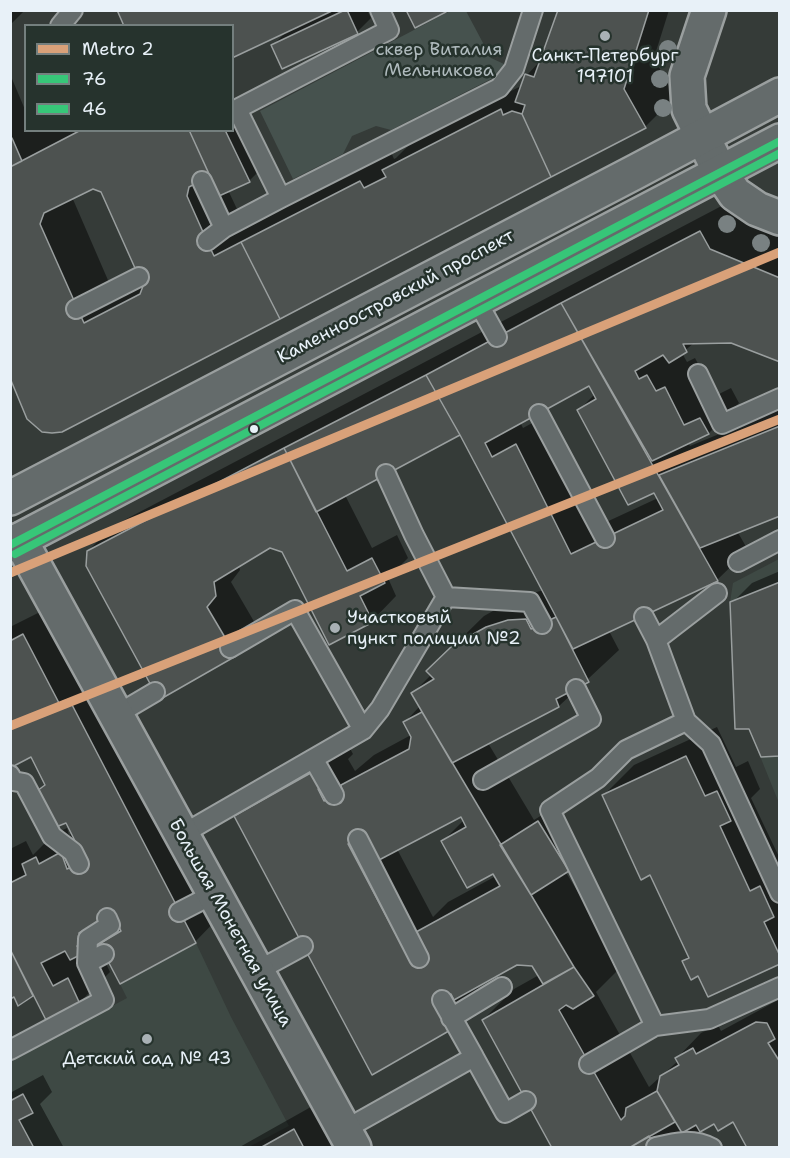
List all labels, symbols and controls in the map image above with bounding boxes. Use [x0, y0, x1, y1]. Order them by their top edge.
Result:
legend [24, 24, 234, 132]
marker: Санкт-Петербург 197101 [598, 29, 612, 43]
text: Metro 2 [82, 37, 154, 61]
park label: сквер Виталия Мельникова [376, 39, 502, 82]
place label: Санкт-Петербург 197101 [532, 45, 678, 88]
text: 76 [82, 67, 106, 91]
text: 46 [82, 97, 107, 121]
street label: Каменноостровский проспект [274, 225, 518, 369]
unlabelled marker [248, 423, 260, 435]
place label: Участковый пункт полиции №2 [347, 607, 521, 650]
marker: Участковый пункт полиции №2 [328, 621, 342, 635]
street label: Большая Монетная улица [164, 815, 296, 1031]
marker: Детский сад № 43 [140, 1032, 154, 1046]
place label: Детский сад № 43 [63, 1048, 231, 1070]

